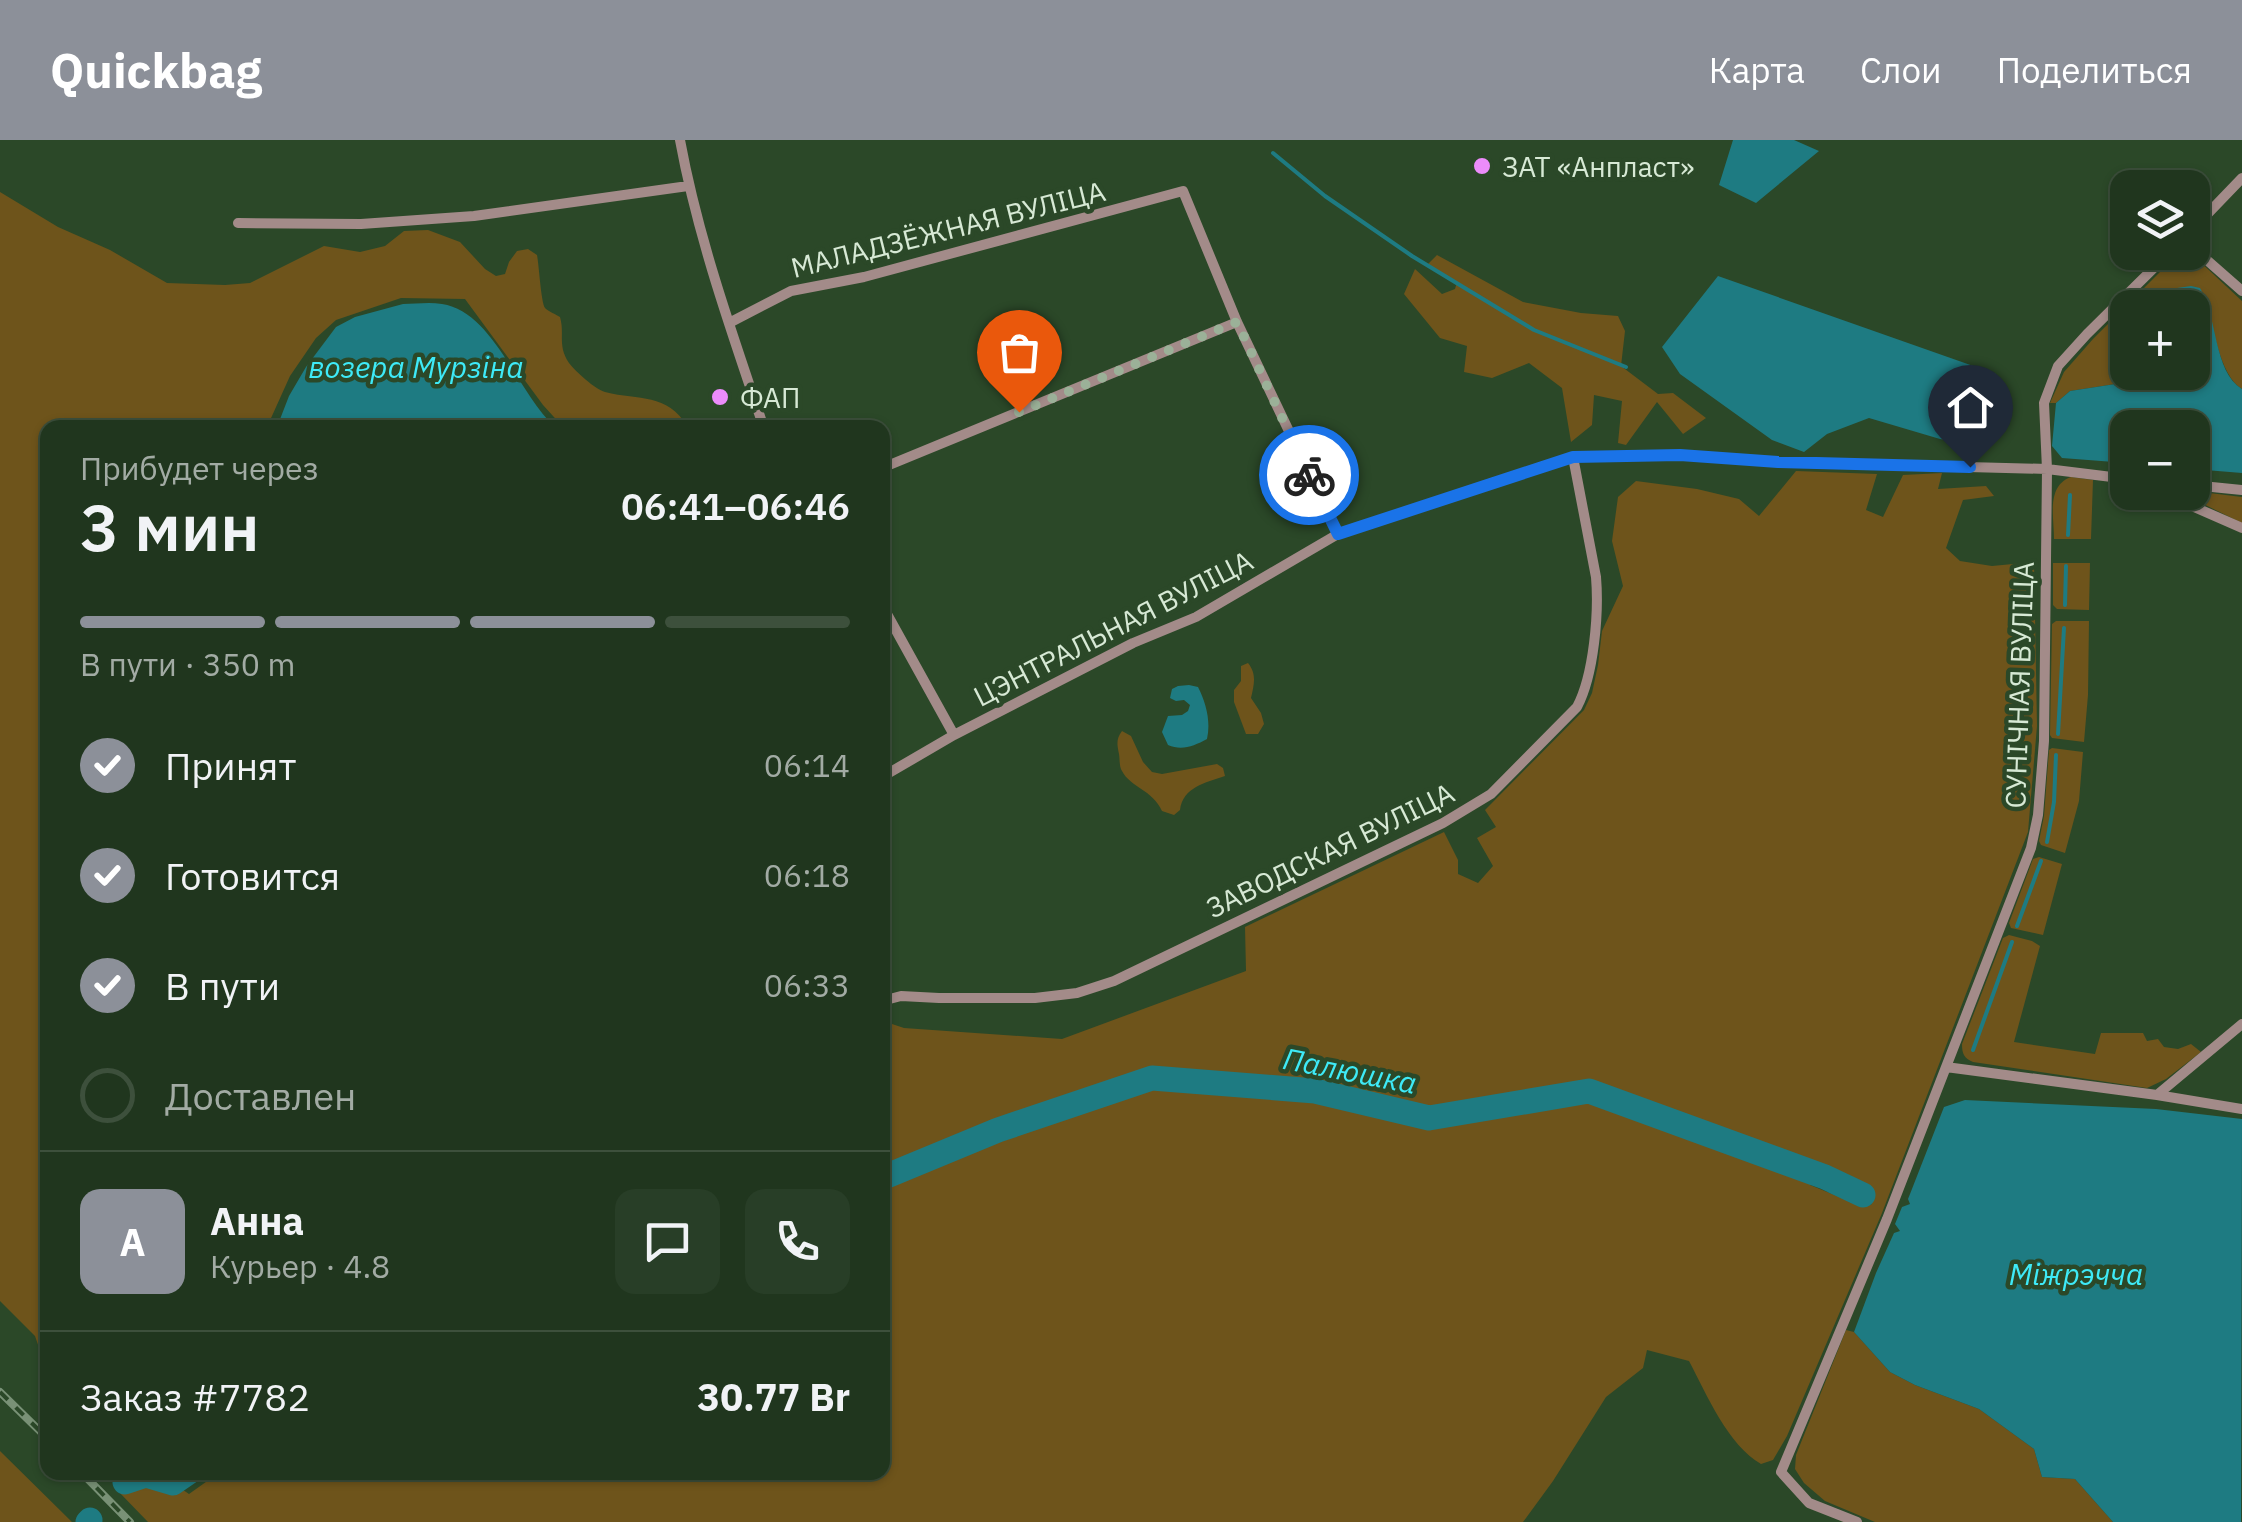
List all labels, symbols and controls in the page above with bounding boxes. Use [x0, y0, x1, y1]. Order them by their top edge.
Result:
text: Quickbag [50, 39, 262, 101]
text: Карта [1709, 47, 1805, 93]
text: Слои [1860, 47, 1942, 93]
text: Поделиться [1997, 47, 2192, 93]
place label: ЗАТ «Анпласт» [1502, 148, 1694, 185]
marker: ЗАТ «Анпласт» [1471, 155, 1493, 177]
map controls [2110, 170, 2210, 510]
button: layers [2110, 170, 2210, 270]
street label: МАЛАДЗЁЖНАЯ ВУЛІЦА [787, 172, 1109, 286]
button: + [2110, 290, 2210, 390]
pin [977, 310, 1062, 413]
icon: bag [992, 325, 1047, 380]
water label: возера Мурзіна [308, 347, 524, 386]
pin [1928, 365, 2013, 468]
place label: ФАП [740, 379, 800, 416]
icon: home [1943, 380, 1998, 435]
marker: ФАП [709, 386, 731, 408]
button: − [2110, 410, 2210, 510]
courier [1259, 425, 1359, 525]
text: Прибудет через [80, 447, 319, 489]
icon: bike [1282, 448, 1337, 503]
text: 06:41–06:46 [621, 481, 850, 530]
text: 3 мин [80, 484, 260, 569]
street label: ЦЭНТРАЛЬНАЯ ВУЛІЦА [967, 541, 1259, 715]
street label: СУНІЧНАЯ ВУЛІЦА [1996, 561, 2042, 809]
text: В пути · 350 m [80, 643, 296, 685]
icon: check [80, 738, 135, 793]
text: Принят [165, 741, 296, 790]
text: 06:14 [764, 744, 850, 786]
street label: ЗАВОДСКАЯ ВУЛІЦА [1200, 774, 1460, 926]
icon: check [80, 848, 135, 903]
text: Готовится [165, 851, 340, 900]
text: 06:18 [764, 854, 850, 896]
icon: check [80, 958, 135, 1013]
text: В пути [165, 961, 280, 1010]
text: 06:33 [764, 964, 850, 1006]
water label: Палюшка [1280, 1038, 1420, 1102]
text: Доставлен [165, 1071, 356, 1120]
button: chat [615, 1189, 720, 1294]
button: phone [745, 1189, 850, 1294]
text: Анна [210, 1196, 304, 1245]
text: А [119, 1217, 146, 1266]
text: Курьер · 4.8 [210, 1245, 390, 1287]
water label: Міжрэчча [2009, 1254, 2143, 1293]
text: Заказ #7782 [80, 1372, 310, 1421]
text: 30.77 Br [697, 1372, 850, 1421]

